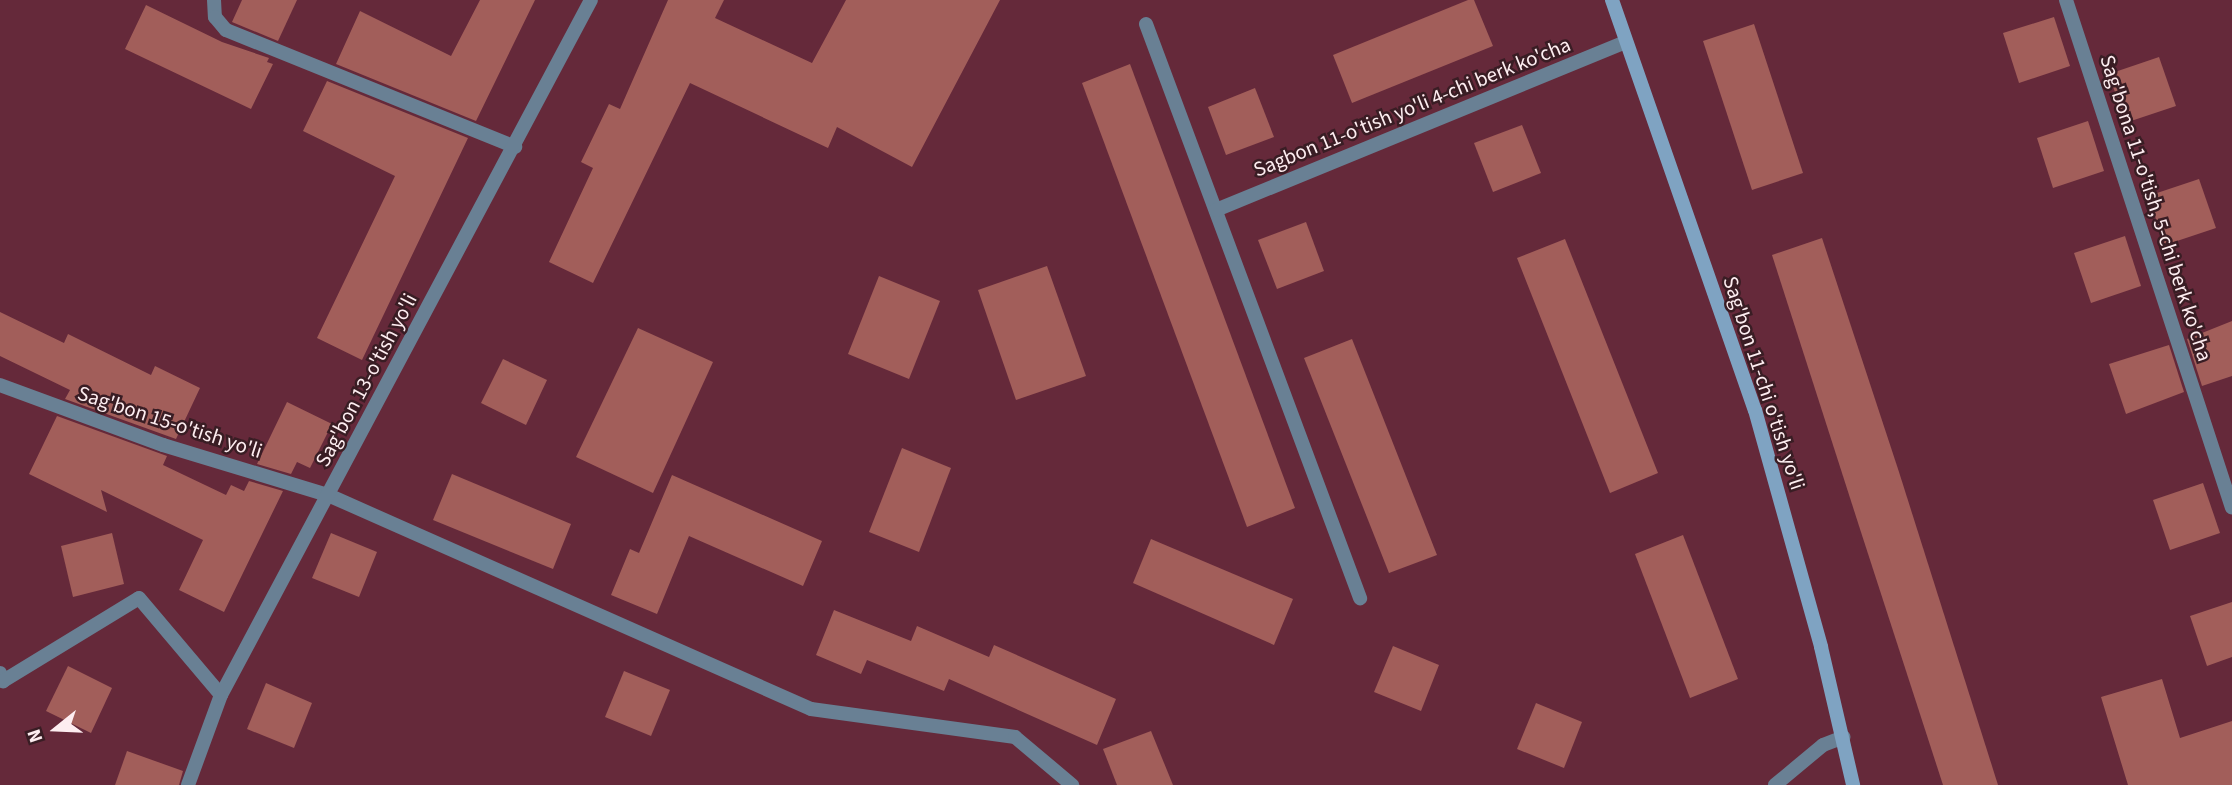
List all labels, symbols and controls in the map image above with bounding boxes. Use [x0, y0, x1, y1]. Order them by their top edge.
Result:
street label: Sagbon 11-o'tish yo'li 4-chi berk ko'cha [1250, 32, 1574, 182]
street label: Sag'bona 11-o'tish, 5-chi berk ko'cha [2095, 52, 2217, 364]
street label: Sag'bon 11-chi o'tish yo'li [1718, 273, 1810, 493]
street label: Sag'bon 13-o'tish yo'li [310, 289, 422, 471]
street label: Sag'bon 15-o'tish yo'li [75, 380, 265, 464]
north arrow [21, 694, 91, 764]
text: N [21, 725, 50, 746]

